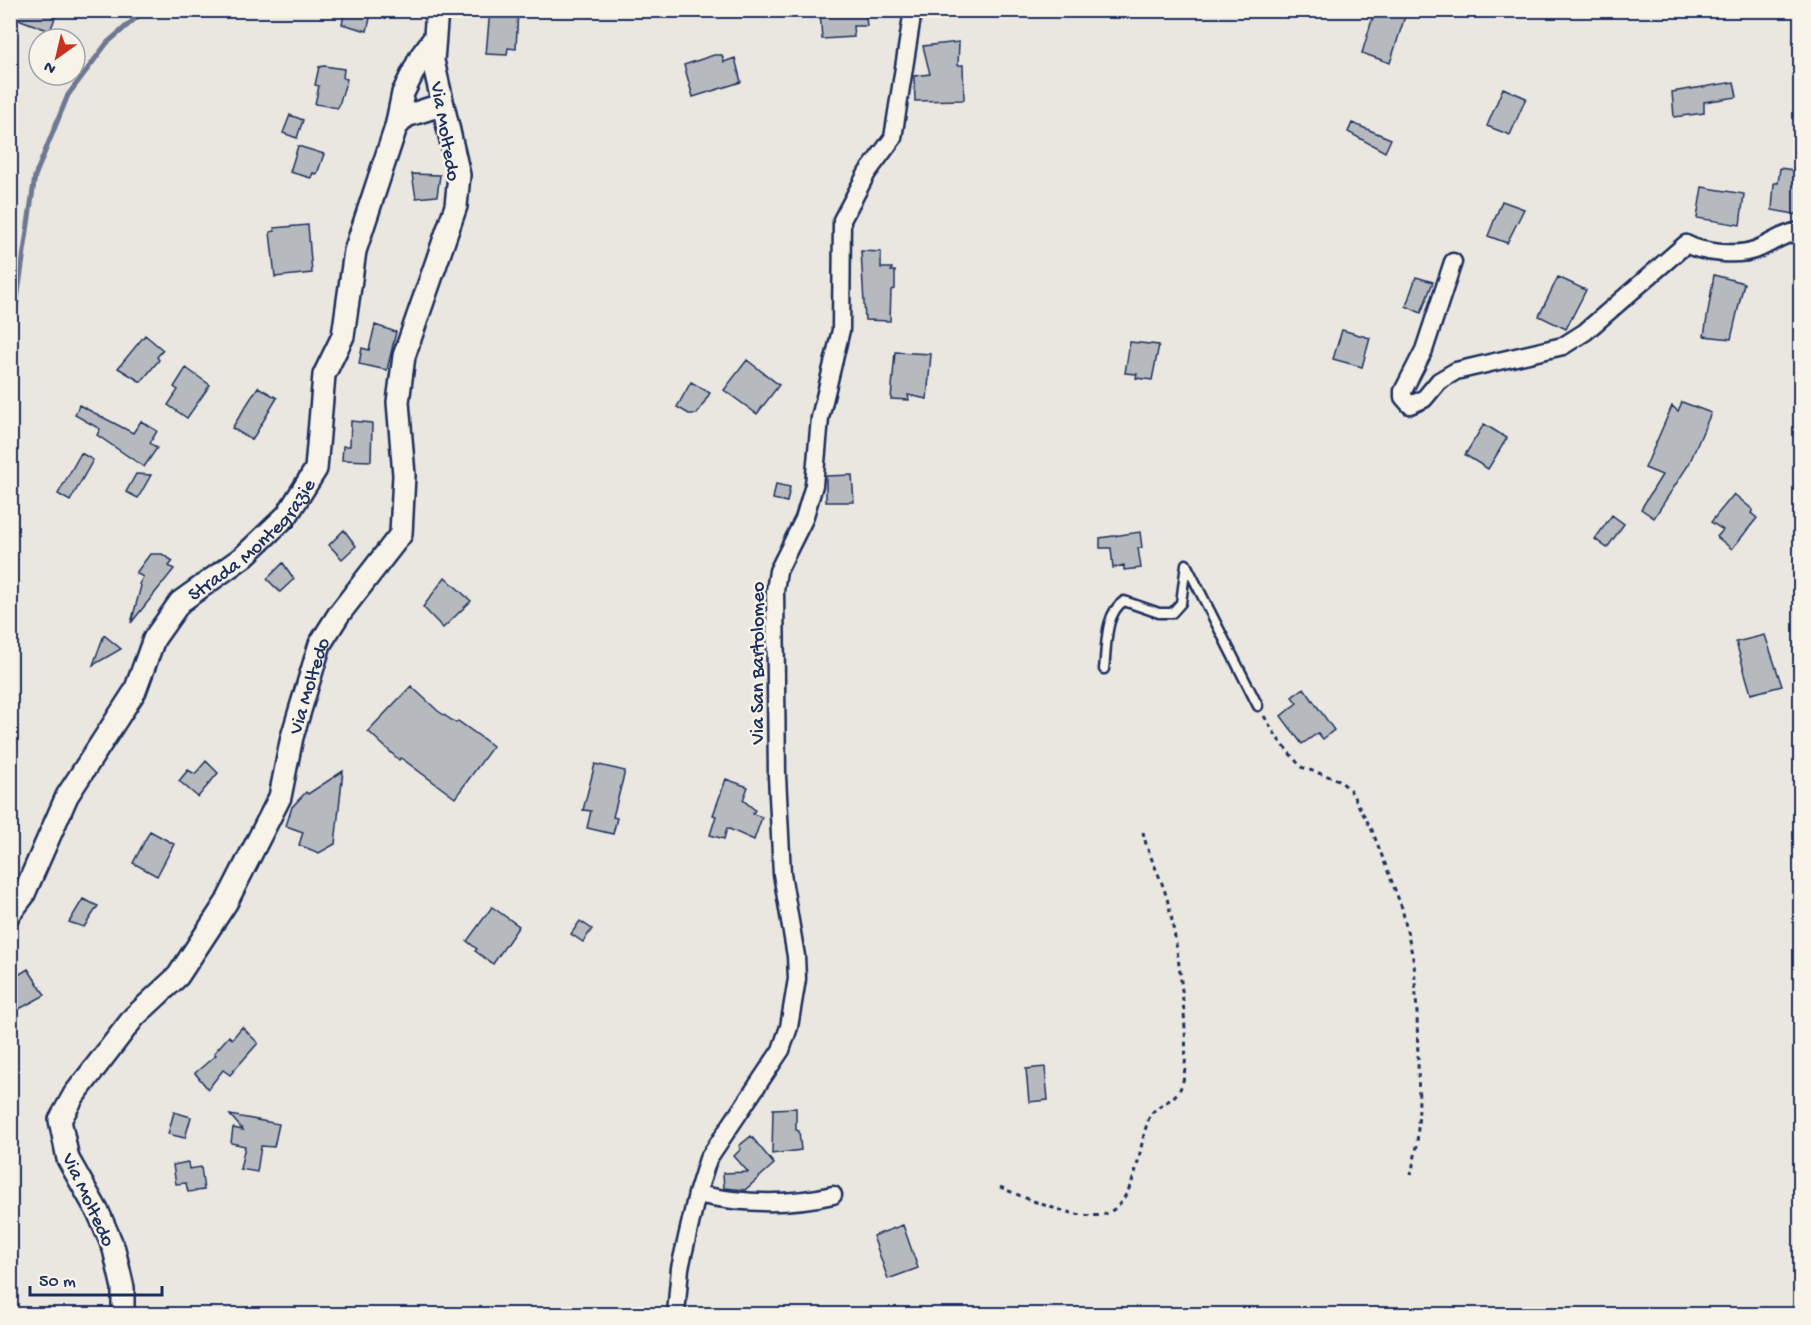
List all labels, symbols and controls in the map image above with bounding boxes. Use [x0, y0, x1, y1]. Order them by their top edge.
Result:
north arrow [27, 27, 87, 87]
text: N [40, 55, 60, 77]
street label: Via Moltedo [423, 79, 464, 183]
street label: Strada Montegrazie [185, 475, 322, 608]
street label: Via San Bartolomeo [748, 582, 771, 745]
street label: Via Moltedo [285, 633, 337, 739]
street label: Via Moltedo [55, 1149, 118, 1251]
scale bar [30, 1259, 162, 1297]
text: 50 m [39, 1272, 76, 1293]

